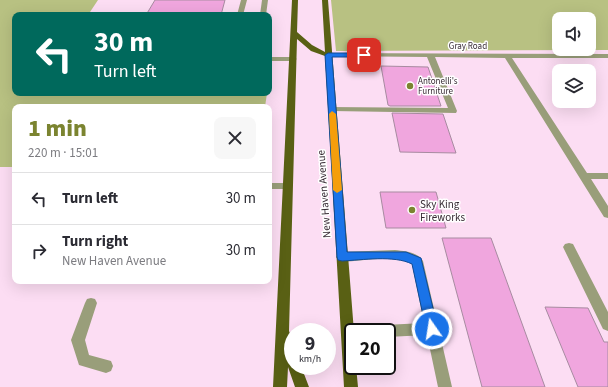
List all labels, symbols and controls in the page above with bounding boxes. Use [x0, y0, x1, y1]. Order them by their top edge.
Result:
map controls [552, 12, 596, 108]
button: sound [552, 12, 596, 56]
text: 30 m [94, 22, 153, 62]
icon: left [28, 28, 80, 80]
pin [347, 38, 381, 72]
street label: Gray Road [449, 40, 487, 53]
icon: arrive [353, 44, 375, 66]
text: Turn left [94, 59, 156, 84]
button: layers [552, 64, 596, 108]
place label: Antonelli's Furniture [418, 75, 458, 98]
marker: Antonelli's Furniture [405, 81, 415, 91]
text: 1 min [28, 111, 87, 146]
button: close [214, 117, 256, 159]
text: 220 m · 15:01 [28, 144, 98, 162]
street label: New Haven Avenue [313, 149, 335, 238]
icon: left [28, 188, 50, 210]
text: Turn left [62, 188, 118, 209]
text: 30 m [226, 188, 256, 209]
place label: Sky King Fireworks [420, 197, 465, 225]
marker: Sky King Fireworks [407, 205, 417, 215]
text: Turn right [62, 231, 128, 252]
icon: right [28, 240, 50, 262]
text: 30 m [226, 240, 256, 261]
text: New Haven Avenue [62, 252, 166, 270]
position arrow [411, 308, 453, 350]
speed limit sign: 20 [344, 323, 396, 375]
text: 9 [305, 330, 315, 358]
text: km/h [299, 352, 321, 366]

